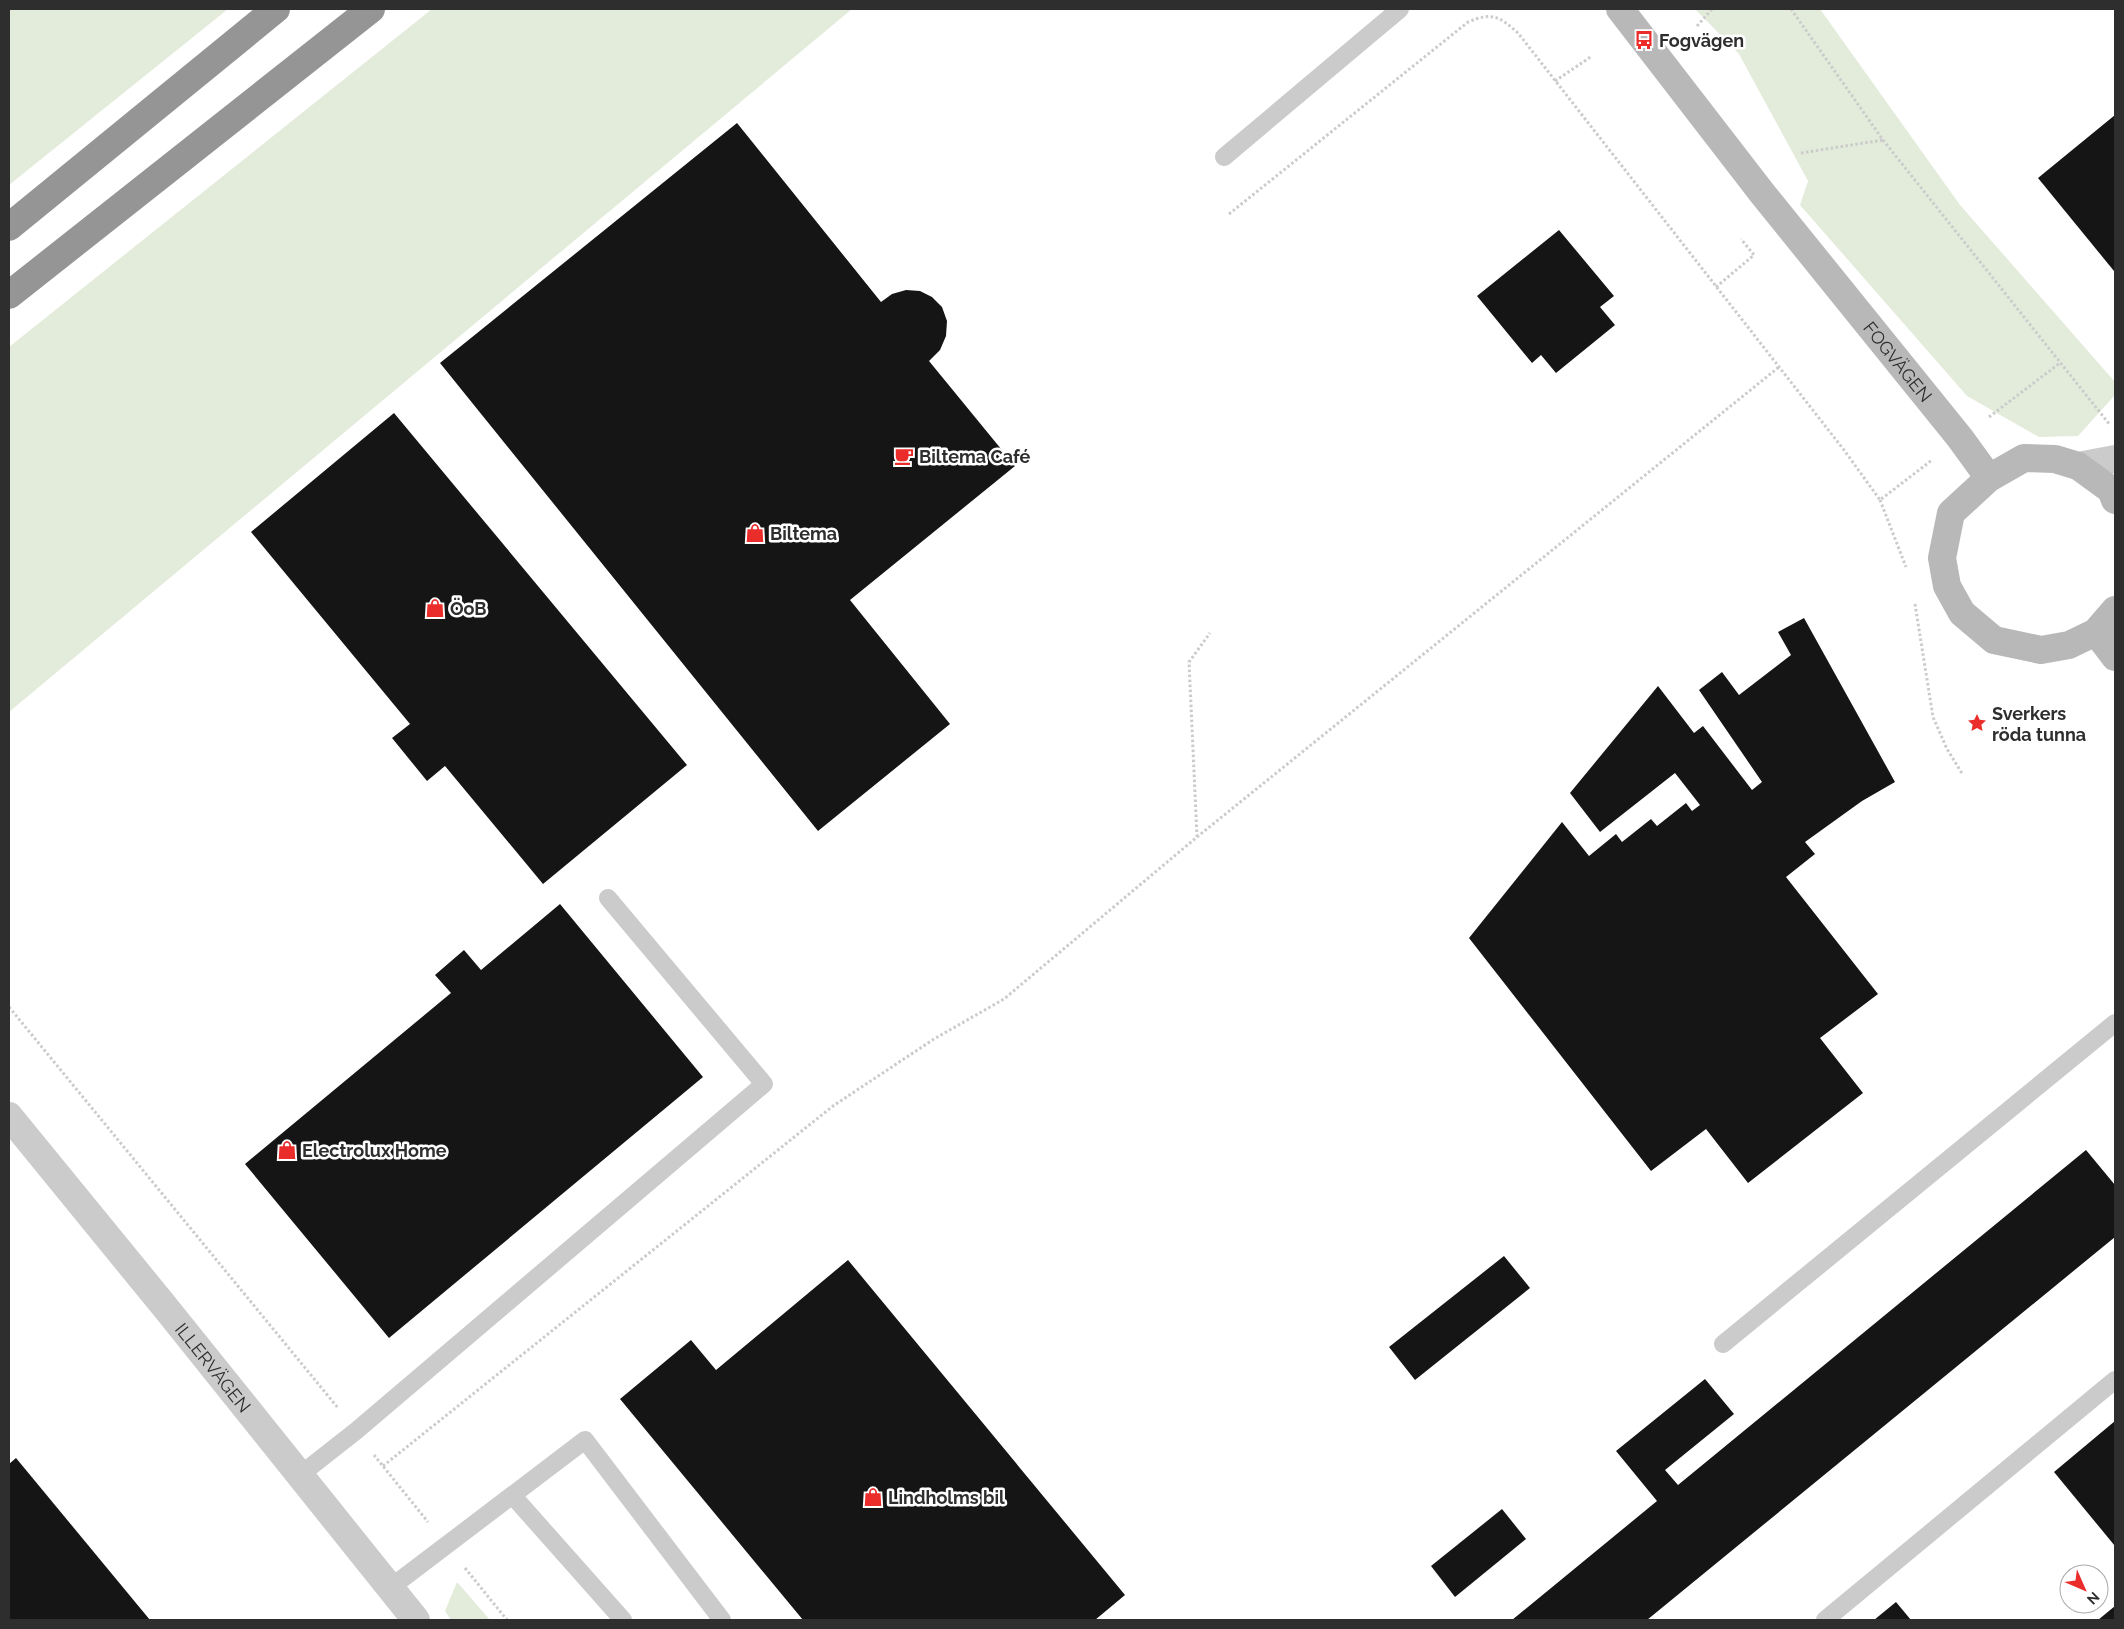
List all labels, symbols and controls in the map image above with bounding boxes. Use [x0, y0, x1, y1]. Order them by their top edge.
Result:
bus stop icon: Fogvägen [1633, 29, 1655, 51]
place label: Fogvägen [1659, 30, 1744, 51]
street label: FOGVÄGEN [1859, 317, 1937, 406]
cafe icon: Biltema Café [893, 445, 915, 467]
place label: Biltema Café [919, 446, 1031, 467]
shop icon: Biltema [744, 522, 766, 544]
place label: Biltema [770, 523, 837, 544]
shop icon: ÖoB [424, 597, 446, 619]
place label: ÖoB [450, 597, 487, 619]
place label: Sverkers röda tunna [1992, 703, 2086, 745]
place icon: Sverkers röda tunna [1966, 712, 1988, 734]
shop icon: Electrolux Home [276, 1139, 298, 1161]
place label: Electrolux Home [302, 1140, 447, 1161]
street label: ILLERVÄGEN [171, 1318, 256, 1416]
shop icon: Lindholms bil [862, 1486, 884, 1508]
place label: Lindholms bil [888, 1487, 1005, 1508]
north arrow [2059, 1564, 2109, 1614]
text: N [2084, 1589, 2103, 1608]

